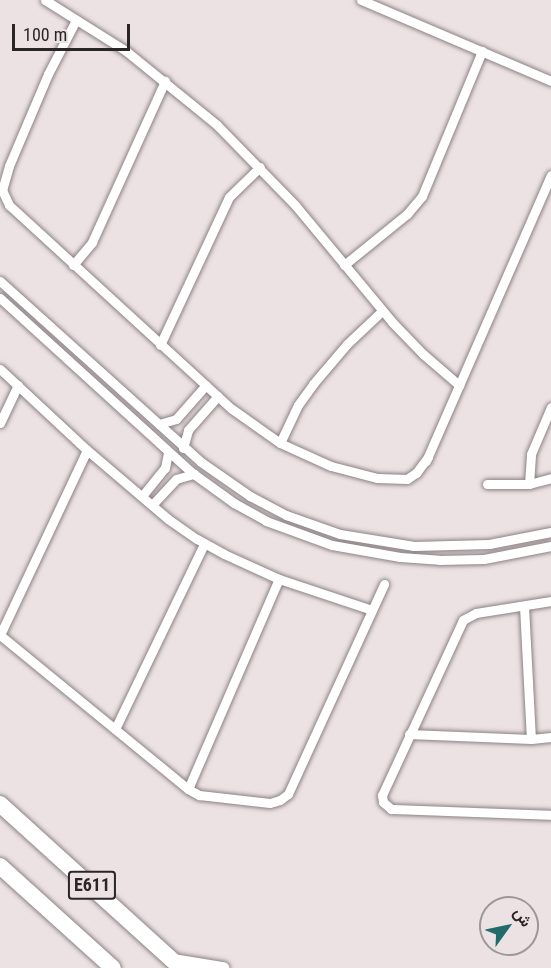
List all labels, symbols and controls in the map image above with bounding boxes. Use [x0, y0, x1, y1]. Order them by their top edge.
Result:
scale bar [15, 12, 134, 50]
text: 100 m [23, 24, 67, 45]
road number: E611 [66, 870, 118, 900]
north arrow [479, 896, 539, 956]
text: ش [510, 904, 536, 930]

